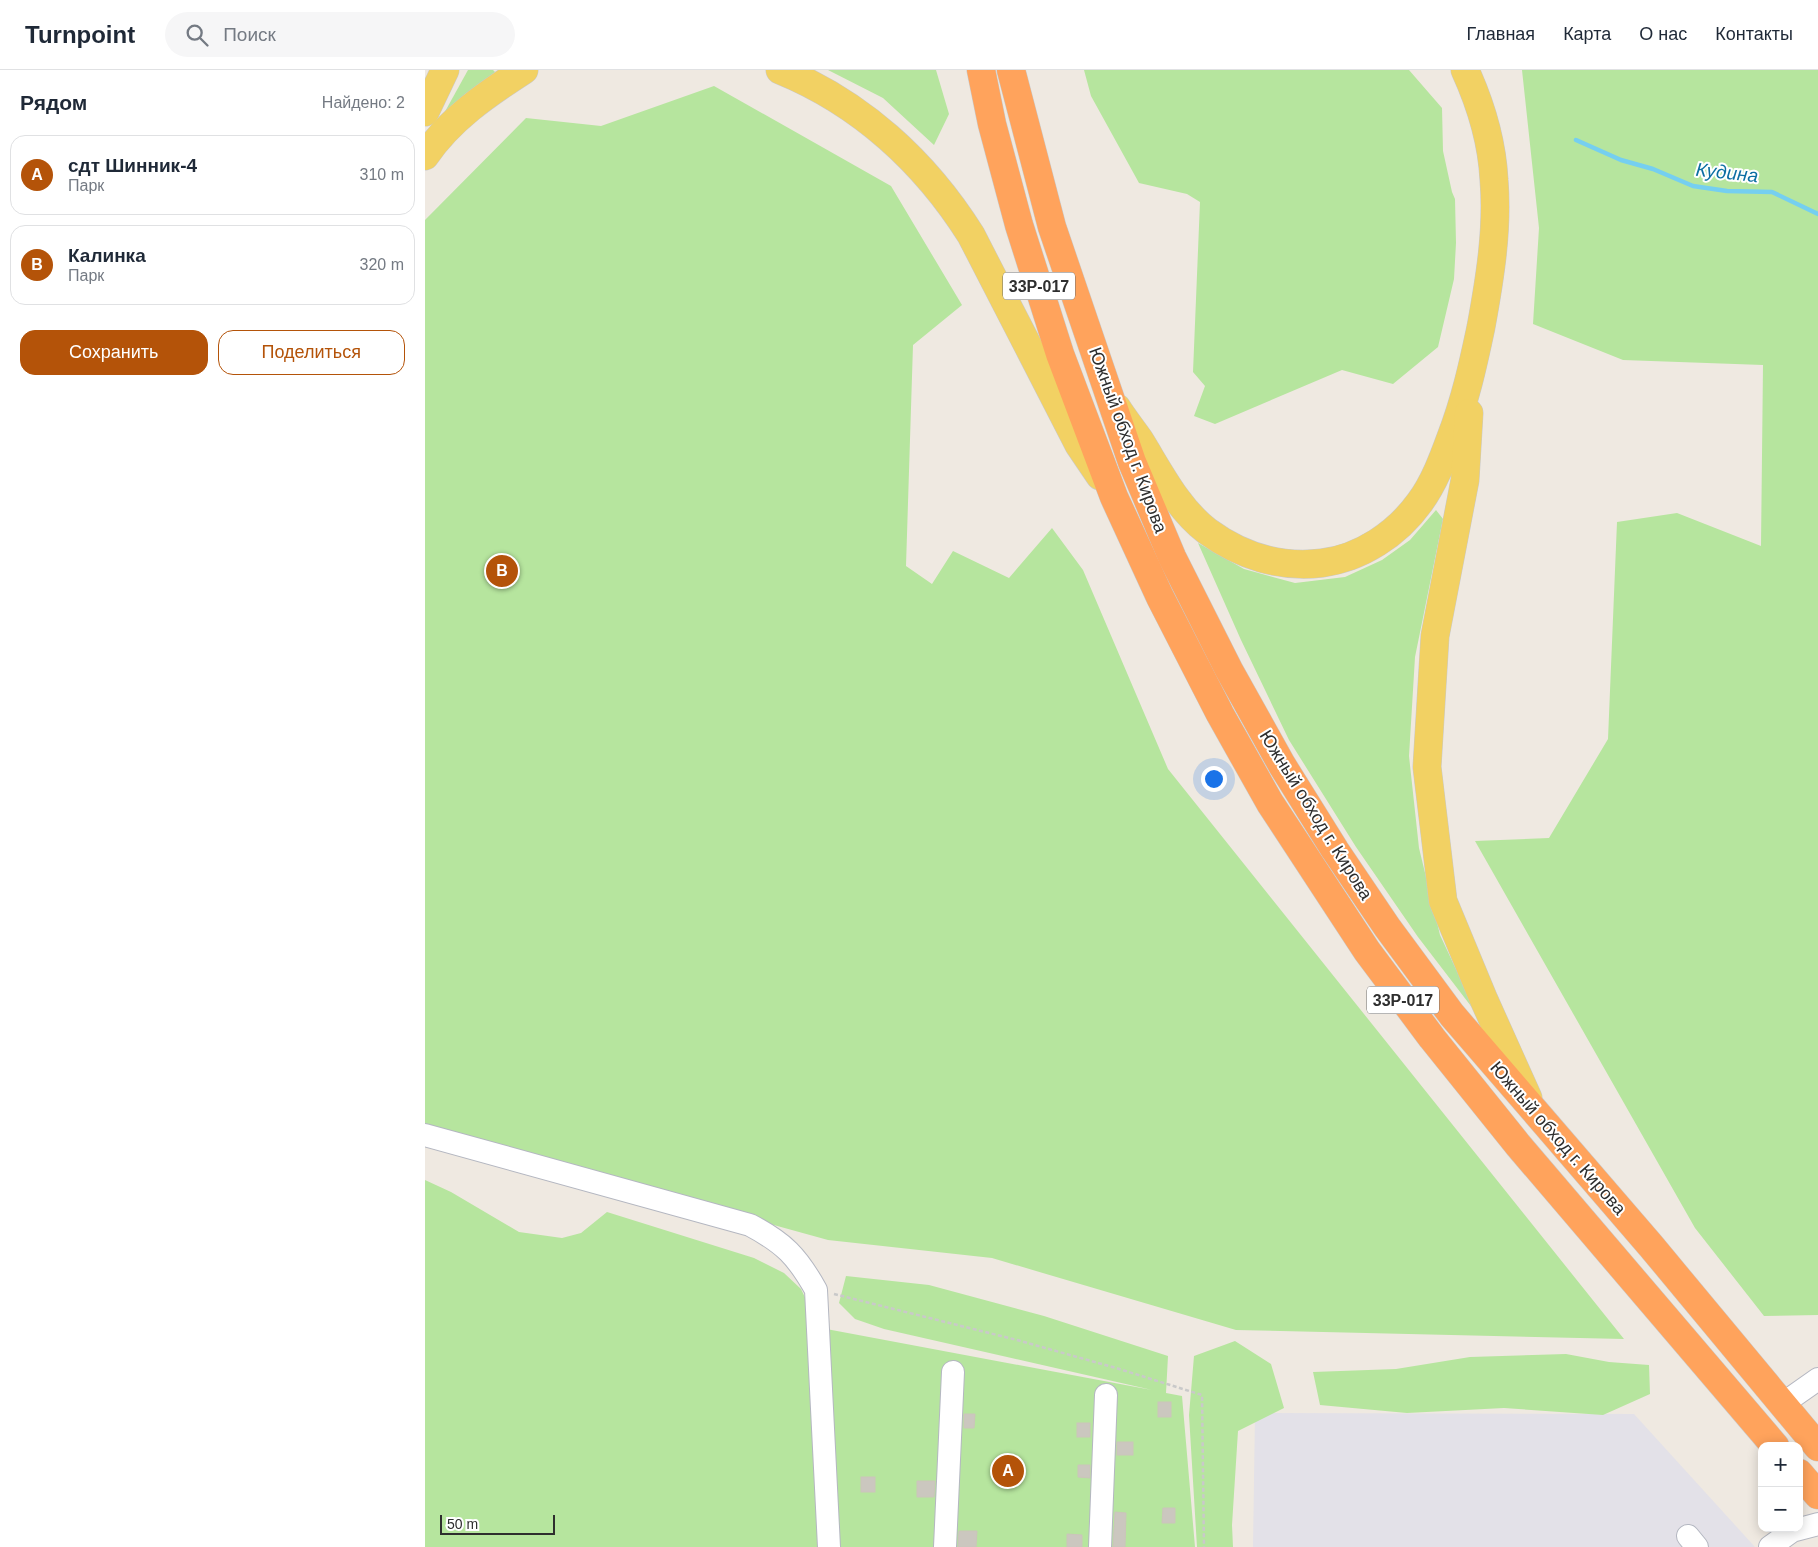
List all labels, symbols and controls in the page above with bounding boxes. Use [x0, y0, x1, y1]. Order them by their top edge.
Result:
search box [165, 12, 515, 57]
text: Turnpoint [25, 21, 135, 48]
icon: search [183, 21, 211, 49]
text: Поиск [223, 24, 276, 45]
text: Главная [1467, 24, 1535, 44]
text: Карта [1563, 24, 1611, 44]
text: О нас [1639, 24, 1687, 44]
text: Контакты [1715, 24, 1793, 44]
text: Рядом [20, 91, 87, 114]
text: Найдено: 2 [322, 94, 405, 111]
text: сдт Шинник-4 [68, 155, 197, 176]
water label: Кудина [1695, 159, 1759, 186]
text: A [31, 166, 43, 183]
text: 310 m [360, 166, 404, 183]
text: Парк [68, 177, 104, 194]
text: Калинка [68, 245, 146, 266]
text: B [31, 256, 43, 273]
text: 320 m [360, 256, 404, 273]
text: Парк [68, 267, 104, 284]
road number: 33Р-017 [1003, 272, 1075, 300]
button: Сохранить [20, 330, 208, 375]
button: Поделиться [218, 330, 405, 375]
street label: Южный обход г. Кирова [1085, 344, 1171, 536]
pin: B [486, 552, 518, 590]
street label: Южный обход г. Кирова [1256, 727, 1377, 904]
your location [1201, 766, 1227, 792]
road number: 33Р-017 [1367, 986, 1439, 1014]
street label: Южный обход г. Кирова [1486, 1057, 1631, 1219]
map controls [1758, 1442, 1803, 1532]
button: + [1758, 1442, 1803, 1487]
pin: A [992, 1452, 1024, 1490]
button: − [1758, 1487, 1803, 1532]
scale bar [440, 1512, 555, 1535]
text: 50 m [447, 1516, 478, 1532]

